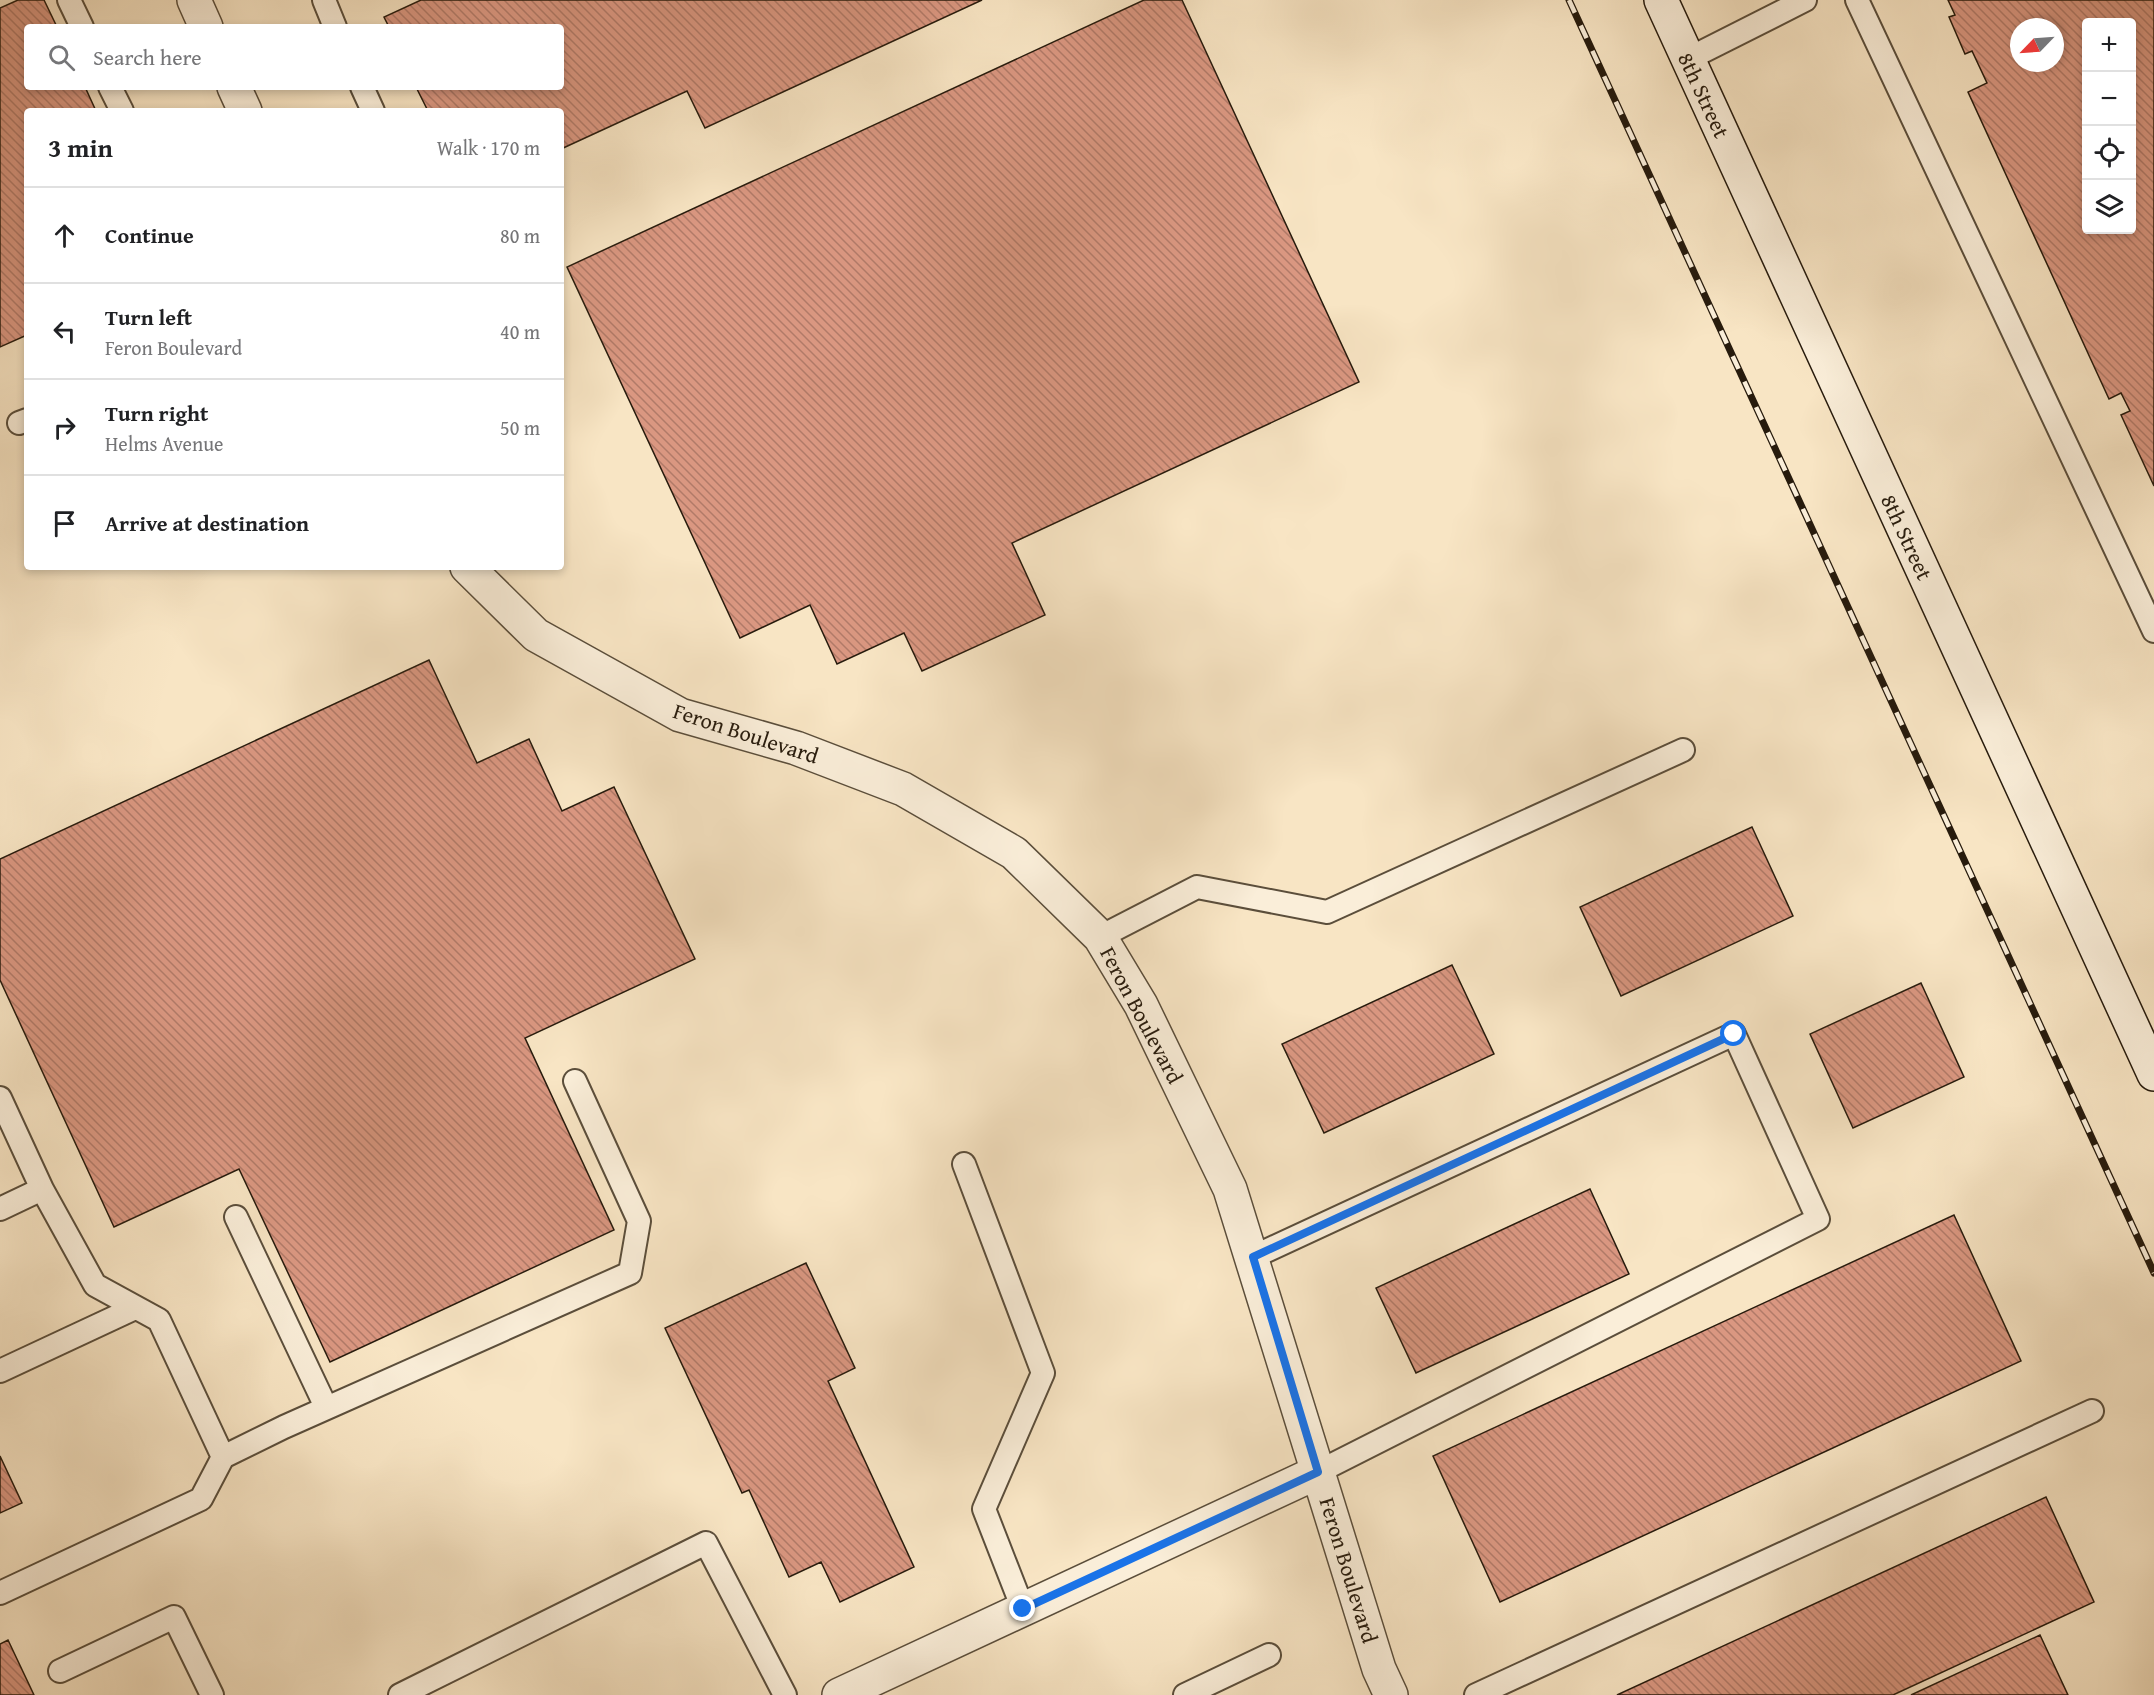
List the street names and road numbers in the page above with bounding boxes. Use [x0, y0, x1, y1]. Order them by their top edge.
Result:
street label: 8th Street [1670, 47, 1738, 143]
street label: 8th Street [1873, 489, 1941, 585]
street label: Feron Boulevard [669, 694, 823, 772]
street label: Feron Boulevard [1092, 941, 1192, 1089]
street label: Feron Boulevard [1312, 1493, 1386, 1647]

